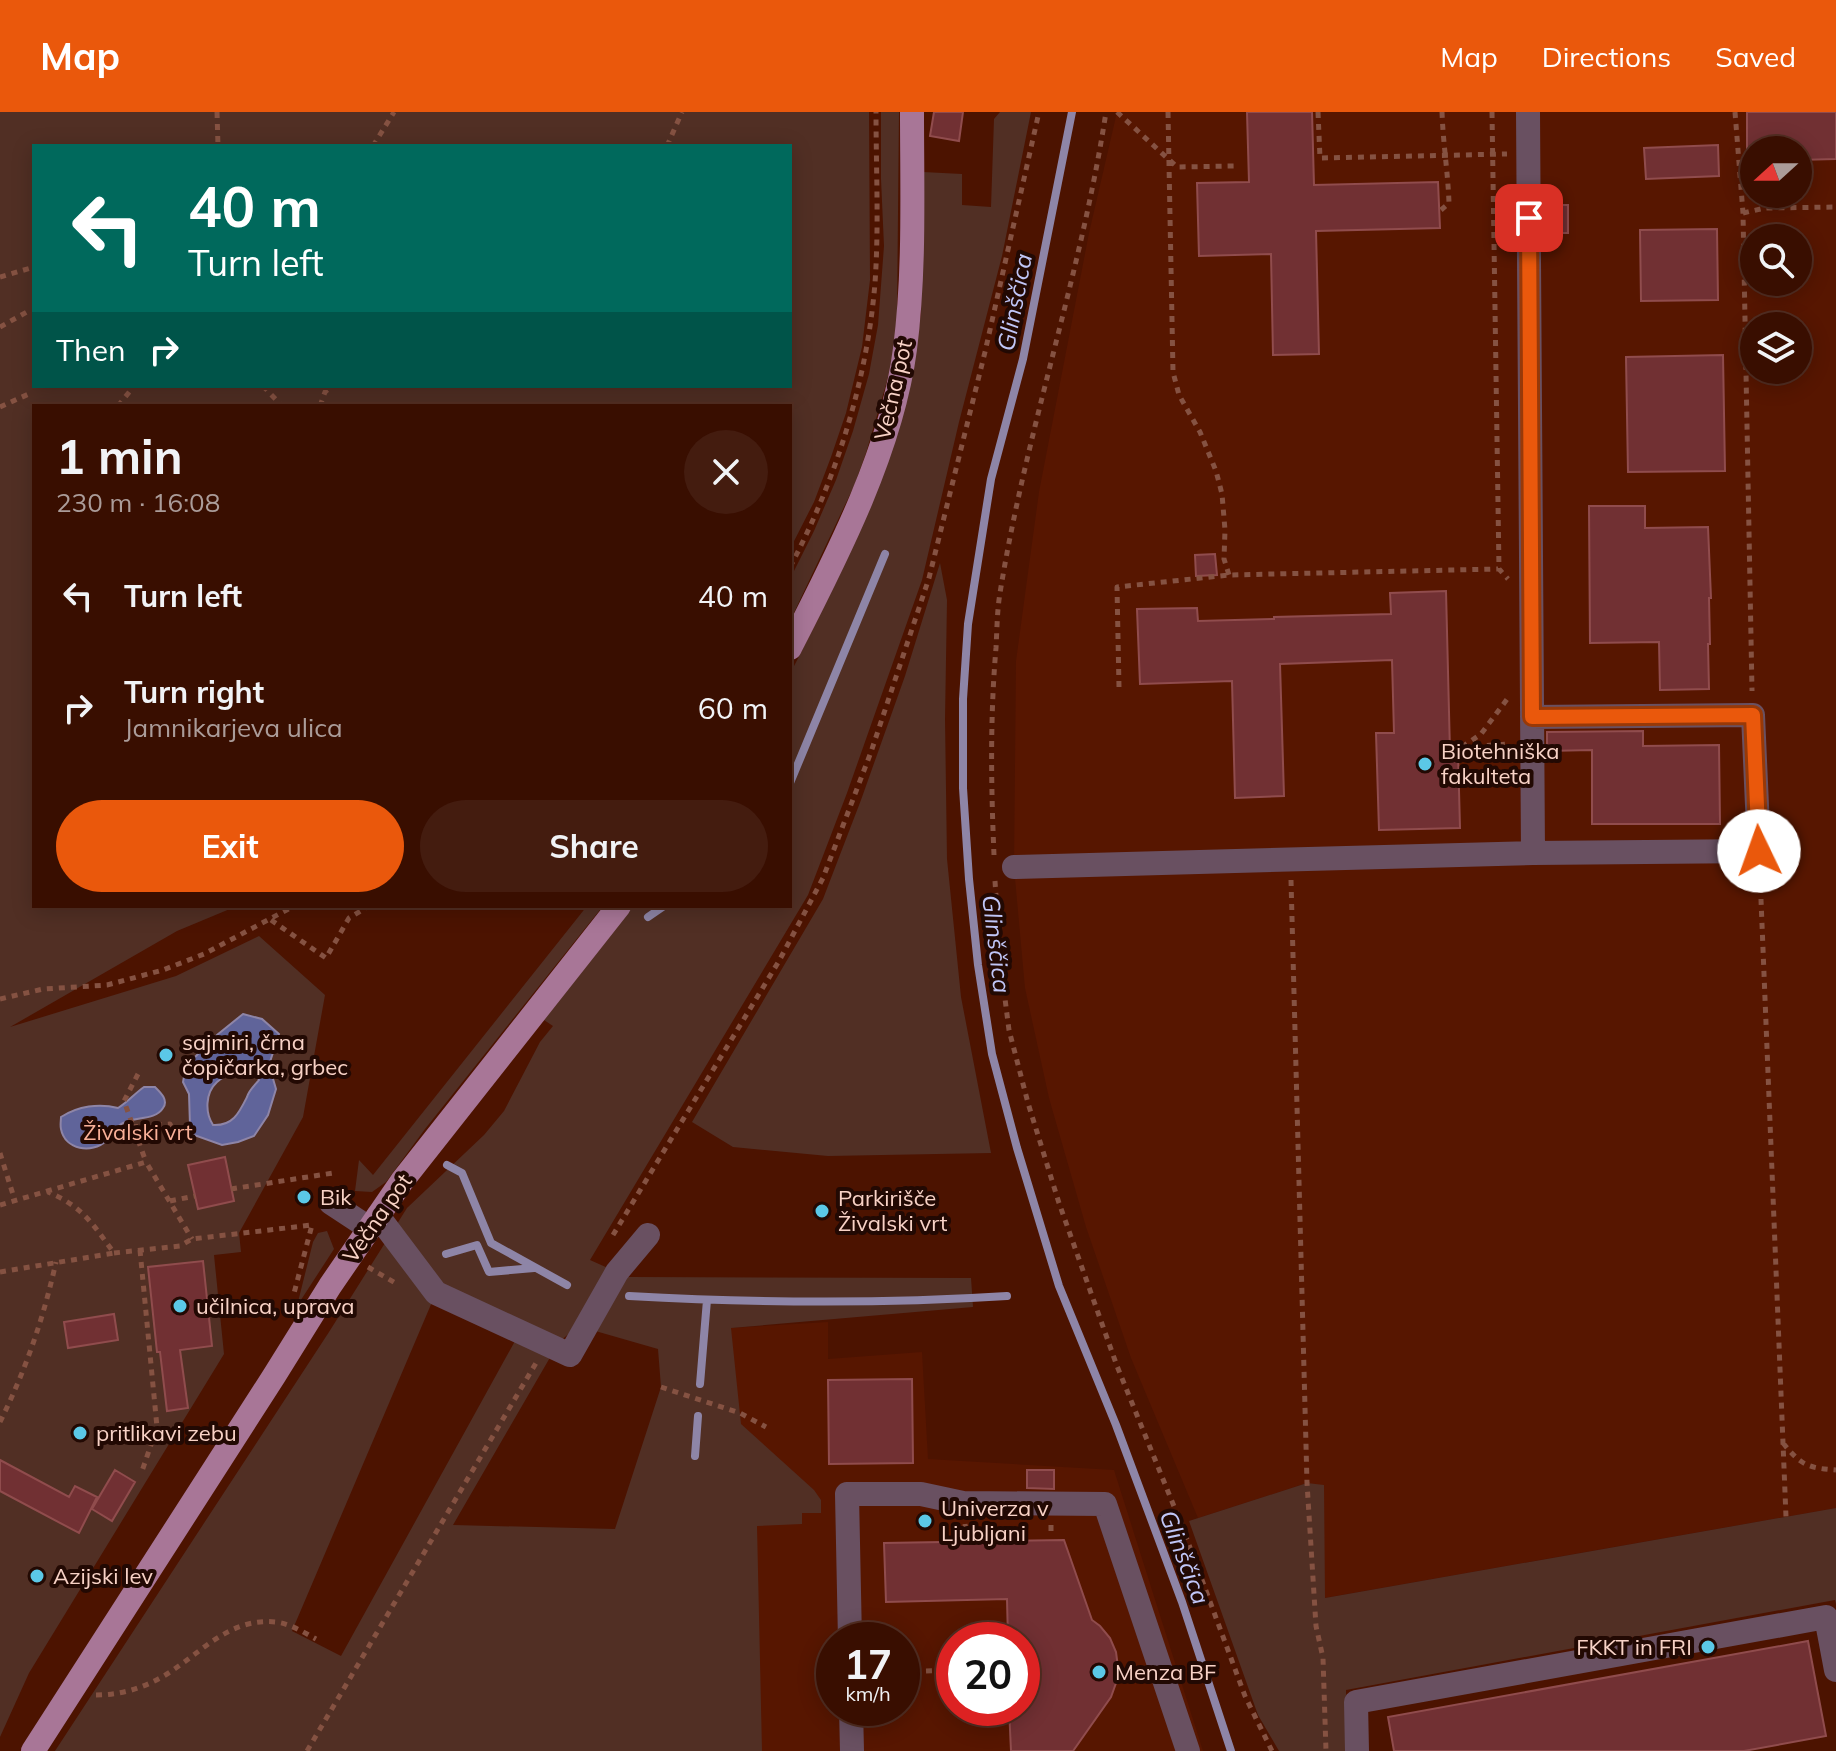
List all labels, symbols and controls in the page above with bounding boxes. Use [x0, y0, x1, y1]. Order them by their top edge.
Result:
text: Map [40, 32, 120, 80]
text: Map [1440, 39, 1498, 74]
text: Directions [1542, 39, 1671, 74]
text: Saved [1715, 39, 1796, 74]
north arrow [1740, 136, 1812, 208]
map controls [1740, 136, 1812, 384]
text: 40 m [188, 171, 321, 241]
icon: left [56, 176, 160, 280]
pin [1495, 184, 1563, 252]
icon: arrive [1507, 196, 1551, 240]
button: search [1740, 224, 1812, 296]
text: Turn left [188, 240, 324, 285]
water label: Glinščica [990, 251, 1038, 353]
button: layers [1740, 312, 1812, 384]
icon: right [142, 328, 186, 372]
text: Then [56, 331, 126, 369]
street label: Večna pot [868, 337, 918, 443]
text: 1 min [56, 426, 183, 486]
button: close [684, 430, 768, 514]
text: 230 m · 16:08 [56, 486, 220, 519]
icon: left [56, 574, 100, 618]
text: Turn left [124, 577, 242, 615]
text: 40 m [698, 577, 768, 615]
text: Turn right [124, 673, 264, 711]
icon: right [56, 686, 100, 730]
text: 60 m [698, 689, 768, 727]
text: Jamnikarjeva ulica [124, 711, 343, 744]
place label: Biotehniška fakulteta [1441, 737, 1560, 790]
marker: Biotehniška fakulteta [1416, 755, 1434, 773]
button: Exit [56, 800, 404, 892]
button: Share [420, 800, 768, 892]
position arrow [1717, 809, 1801, 893]
water label: Glinščica [976, 893, 1018, 995]
place label: sajmiri, črna čopičarka, grbec [182, 1028, 348, 1081]
marker: sajmiri, črna čopičarka, grbec [157, 1046, 175, 1064]
park label: Živalski vrt [83, 1118, 193, 1146]
street label: Večna pot [336, 1168, 418, 1268]
place label: Bik [320, 1183, 352, 1211]
place label: Parkirišče Živalski vrt [838, 1184, 948, 1237]
marker: Bik [295, 1188, 313, 1206]
marker: Parkirišče Živalski vrt [813, 1202, 831, 1220]
place label: učilnica, uprava [196, 1292, 354, 1320]
marker: učilnica, uprava [171, 1297, 189, 1315]
place label: pritlikavi zebu [96, 1419, 237, 1447]
marker: pritlikavi zebu [71, 1424, 89, 1442]
place label: Univerza v Ljubljani [941, 1494, 1049, 1547]
water label: Glinščica [1153, 1506, 1217, 1608]
marker: Univerza v Ljubljani [916, 1512, 934, 1530]
place label: Azijski lev [53, 1562, 153, 1590]
marker: Azijski lev [28, 1567, 46, 1585]
speed limit sign: 20 [936, 1622, 1040, 1726]
place label: FKKT in FRI [1576, 1633, 1692, 1661]
marker: FKKT in FRI [1699, 1638, 1717, 1656]
text: 17 [844, 1639, 892, 1689]
place label: Menza BF [1115, 1658, 1216, 1686]
marker: Menza BF [1090, 1663, 1108, 1681]
text: km/h [845, 1681, 891, 1706]

